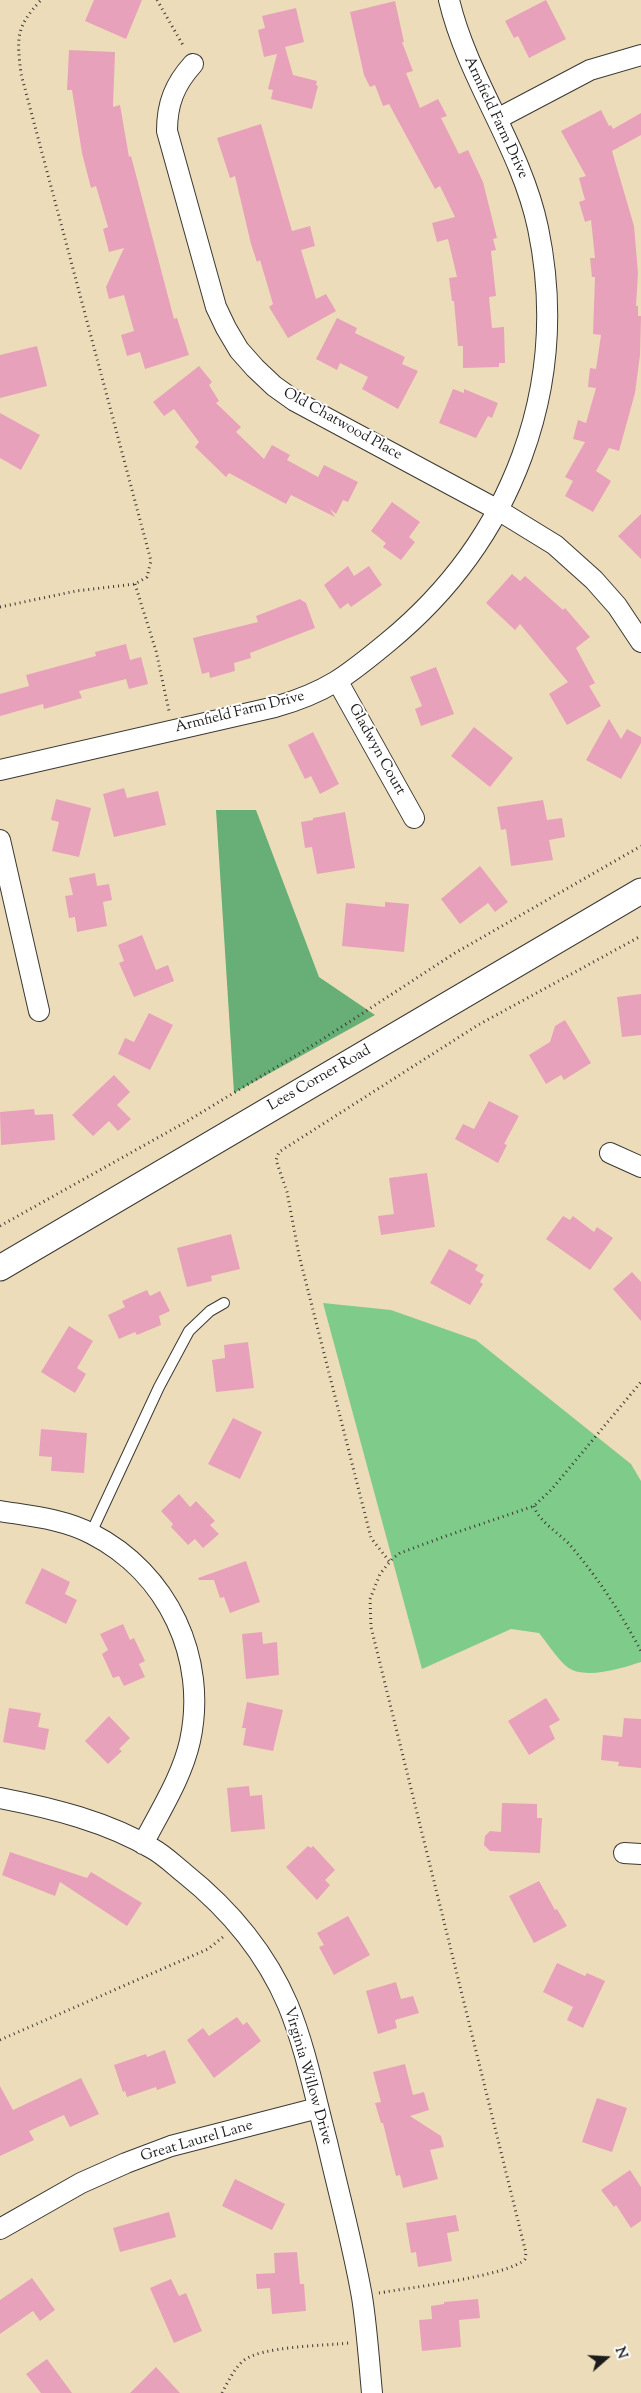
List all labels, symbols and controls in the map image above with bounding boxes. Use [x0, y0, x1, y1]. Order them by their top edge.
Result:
street label: Armfield Farm Drive [459, 54, 531, 182]
street label: Old Chatwood Place [279, 385, 405, 465]
street label: Armfield Farm Drive [173, 688, 307, 738]
street label: Gladwyn Court [344, 701, 408, 799]
street label: Lees Corner Road [265, 1042, 375, 1116]
street label: Virginia Willow Drive [279, 2005, 335, 2147]
street label: Great Laurel Lane [139, 2117, 255, 2167]
north arrow [581, 2333, 631, 2383]
text: N [609, 2345, 631, 2362]

